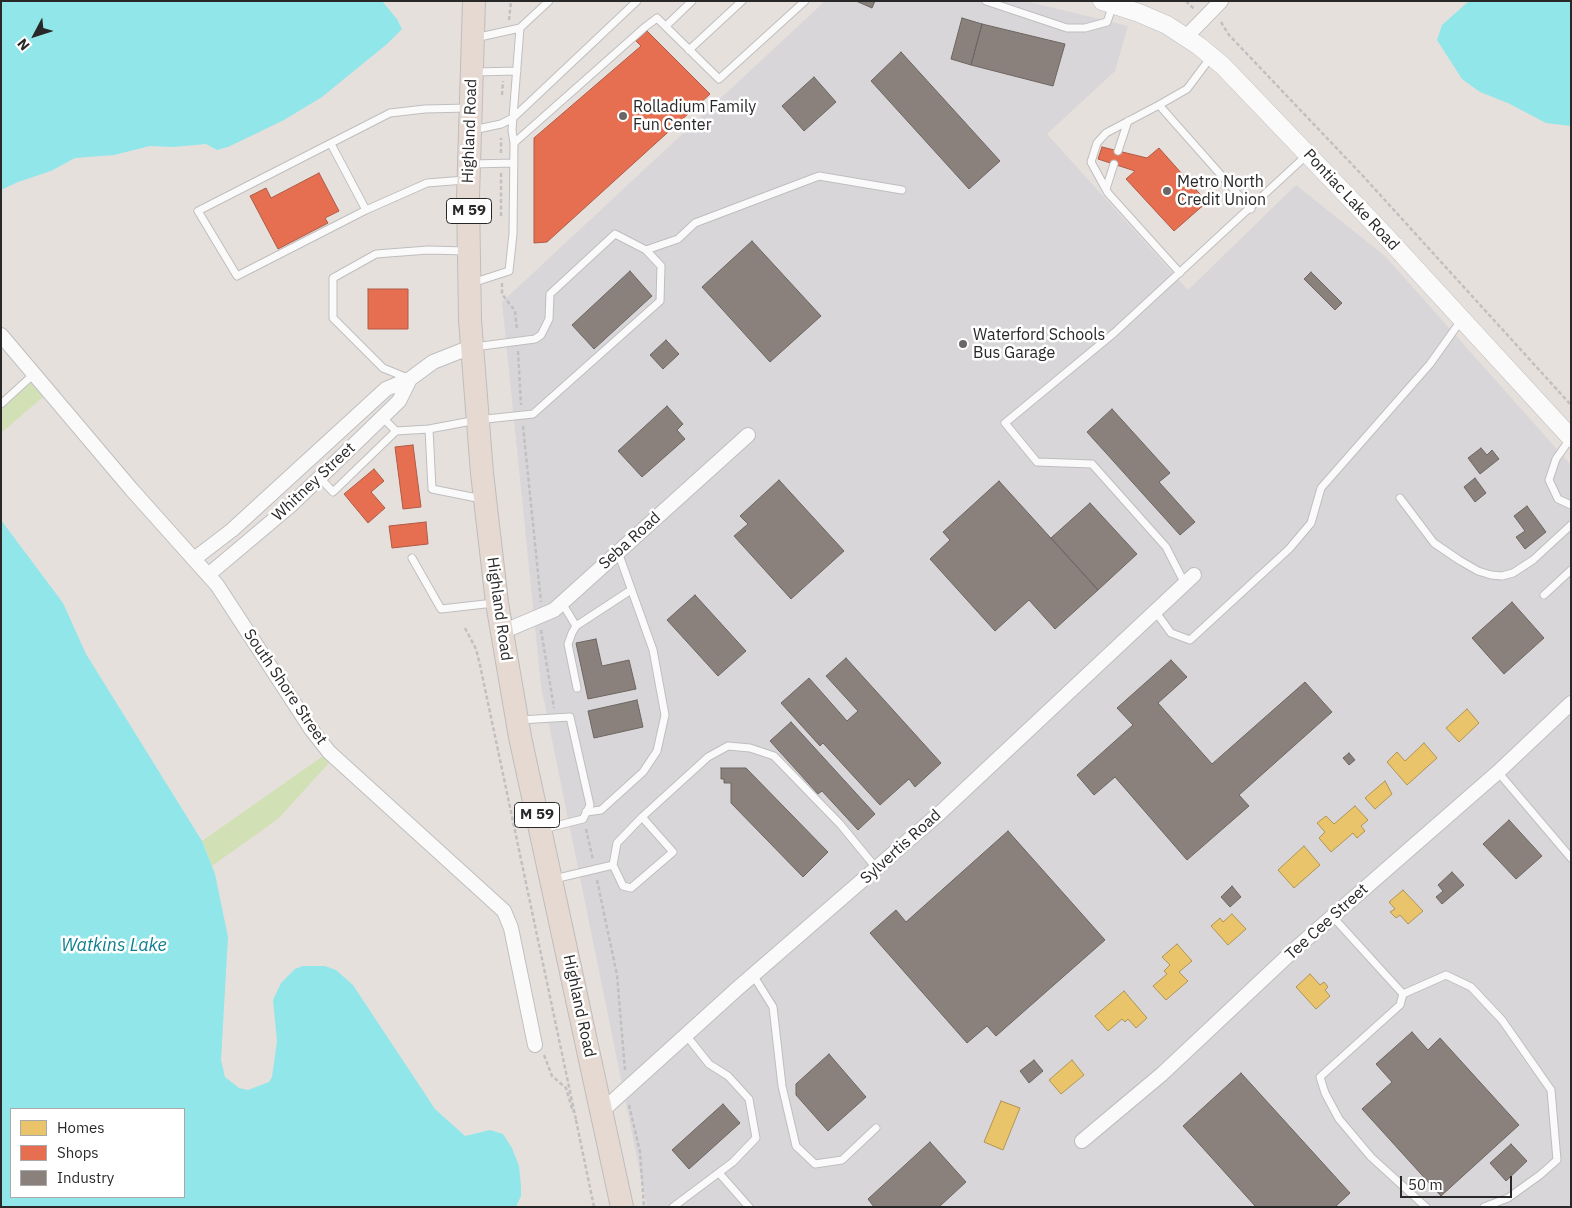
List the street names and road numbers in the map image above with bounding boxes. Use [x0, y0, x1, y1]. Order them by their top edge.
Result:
street label: Highland Road [459, 78, 481, 184]
street label: Pontiac Lake Road [1299, 145, 1403, 255]
road number: M 59 [446, 198, 492, 224]
street label: Whitney Street [269, 439, 359, 525]
street label: Seba Road [595, 508, 665, 574]
street label: Highland Road [482, 556, 516, 662]
street label: South Shore Street [239, 626, 331, 748]
road number: M 59 [514, 802, 560, 828]
street label: Sylvertis Road [857, 806, 945, 888]
street label: Tee Cee Street [1282, 880, 1372, 964]
street label: Highland Road [559, 953, 599, 1059]

